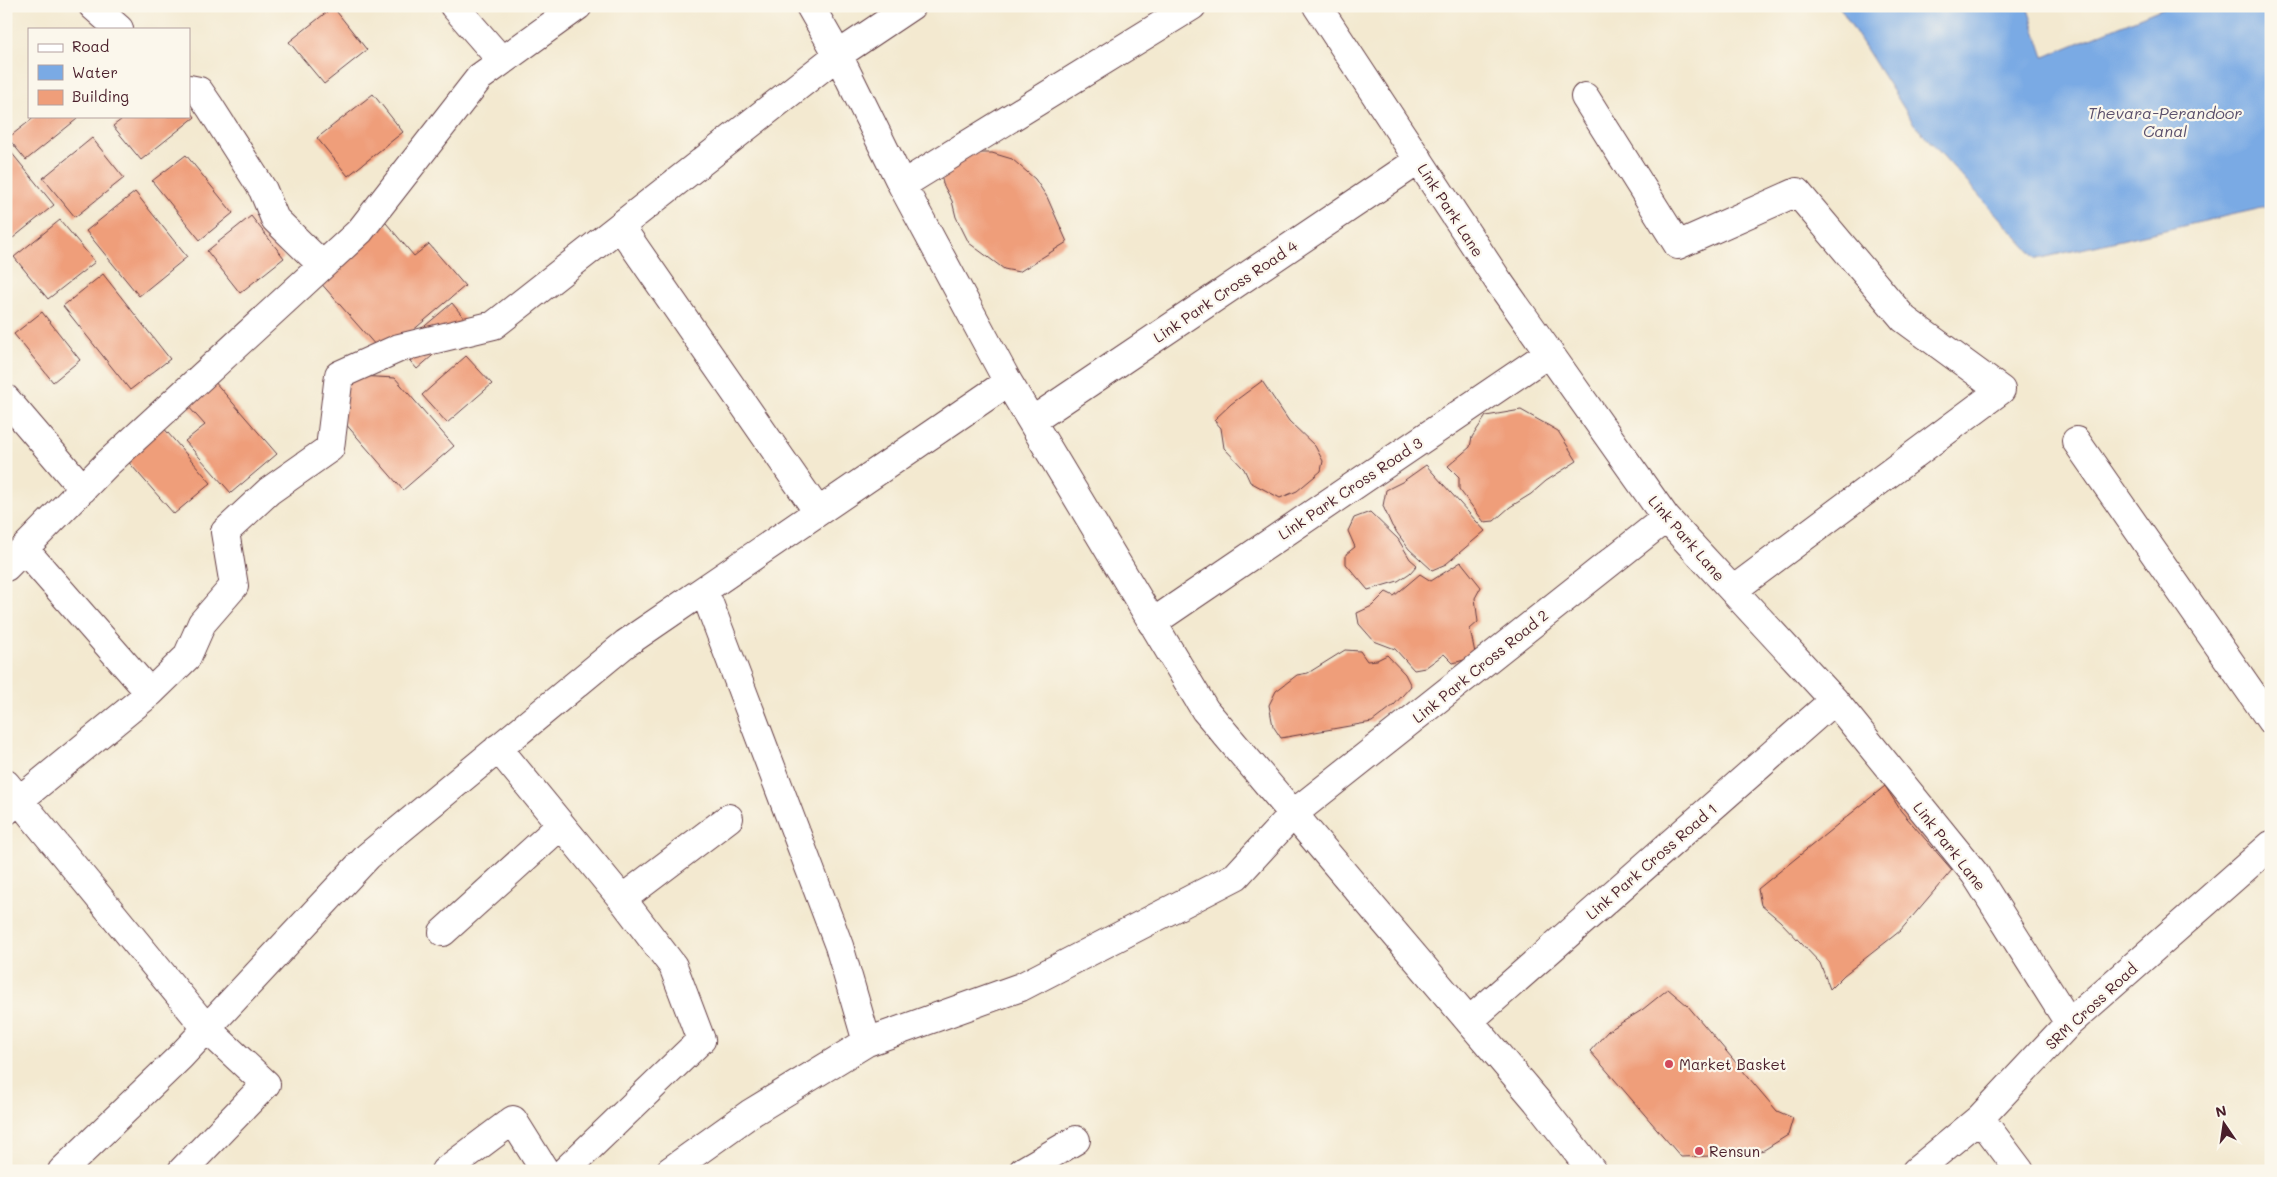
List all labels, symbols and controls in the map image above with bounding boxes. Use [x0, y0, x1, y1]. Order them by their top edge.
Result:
legend [28, 28, 190, 118]
text: Road [72, 36, 109, 56]
text: Water [72, 62, 118, 82]
text: Building [72, 86, 129, 106]
water label: Thevara-Perandoor Canal [2088, 102, 2242, 141]
street label: Link Park Lane [1413, 160, 1489, 260]
street label: Link Park Cross Road 4 [1149, 235, 1301, 347]
street label: Link Park Cross Road 3 [1274, 432, 1426, 544]
street label: Link Park Lane [1644, 491, 1730, 585]
street label: Link Park Cross Road 2 [1408, 605, 1552, 727]
street label: Link Park Cross Road 1 [1581, 798, 1721, 924]
street label: Link Park Lane [1909, 798, 1991, 894]
street label: SRM Cross Road [2041, 958, 2141, 1054]
place label: Market Basket [1679, 1054, 1786, 1074]
marker: Market Basket [1663, 1058, 1675, 1070]
north arrow [2200, 1100, 2250, 1150]
text: N [2214, 1100, 2228, 1121]
place label: Rensun [1709, 1141, 1760, 1161]
marker: Rensun [1693, 1145, 1705, 1157]

